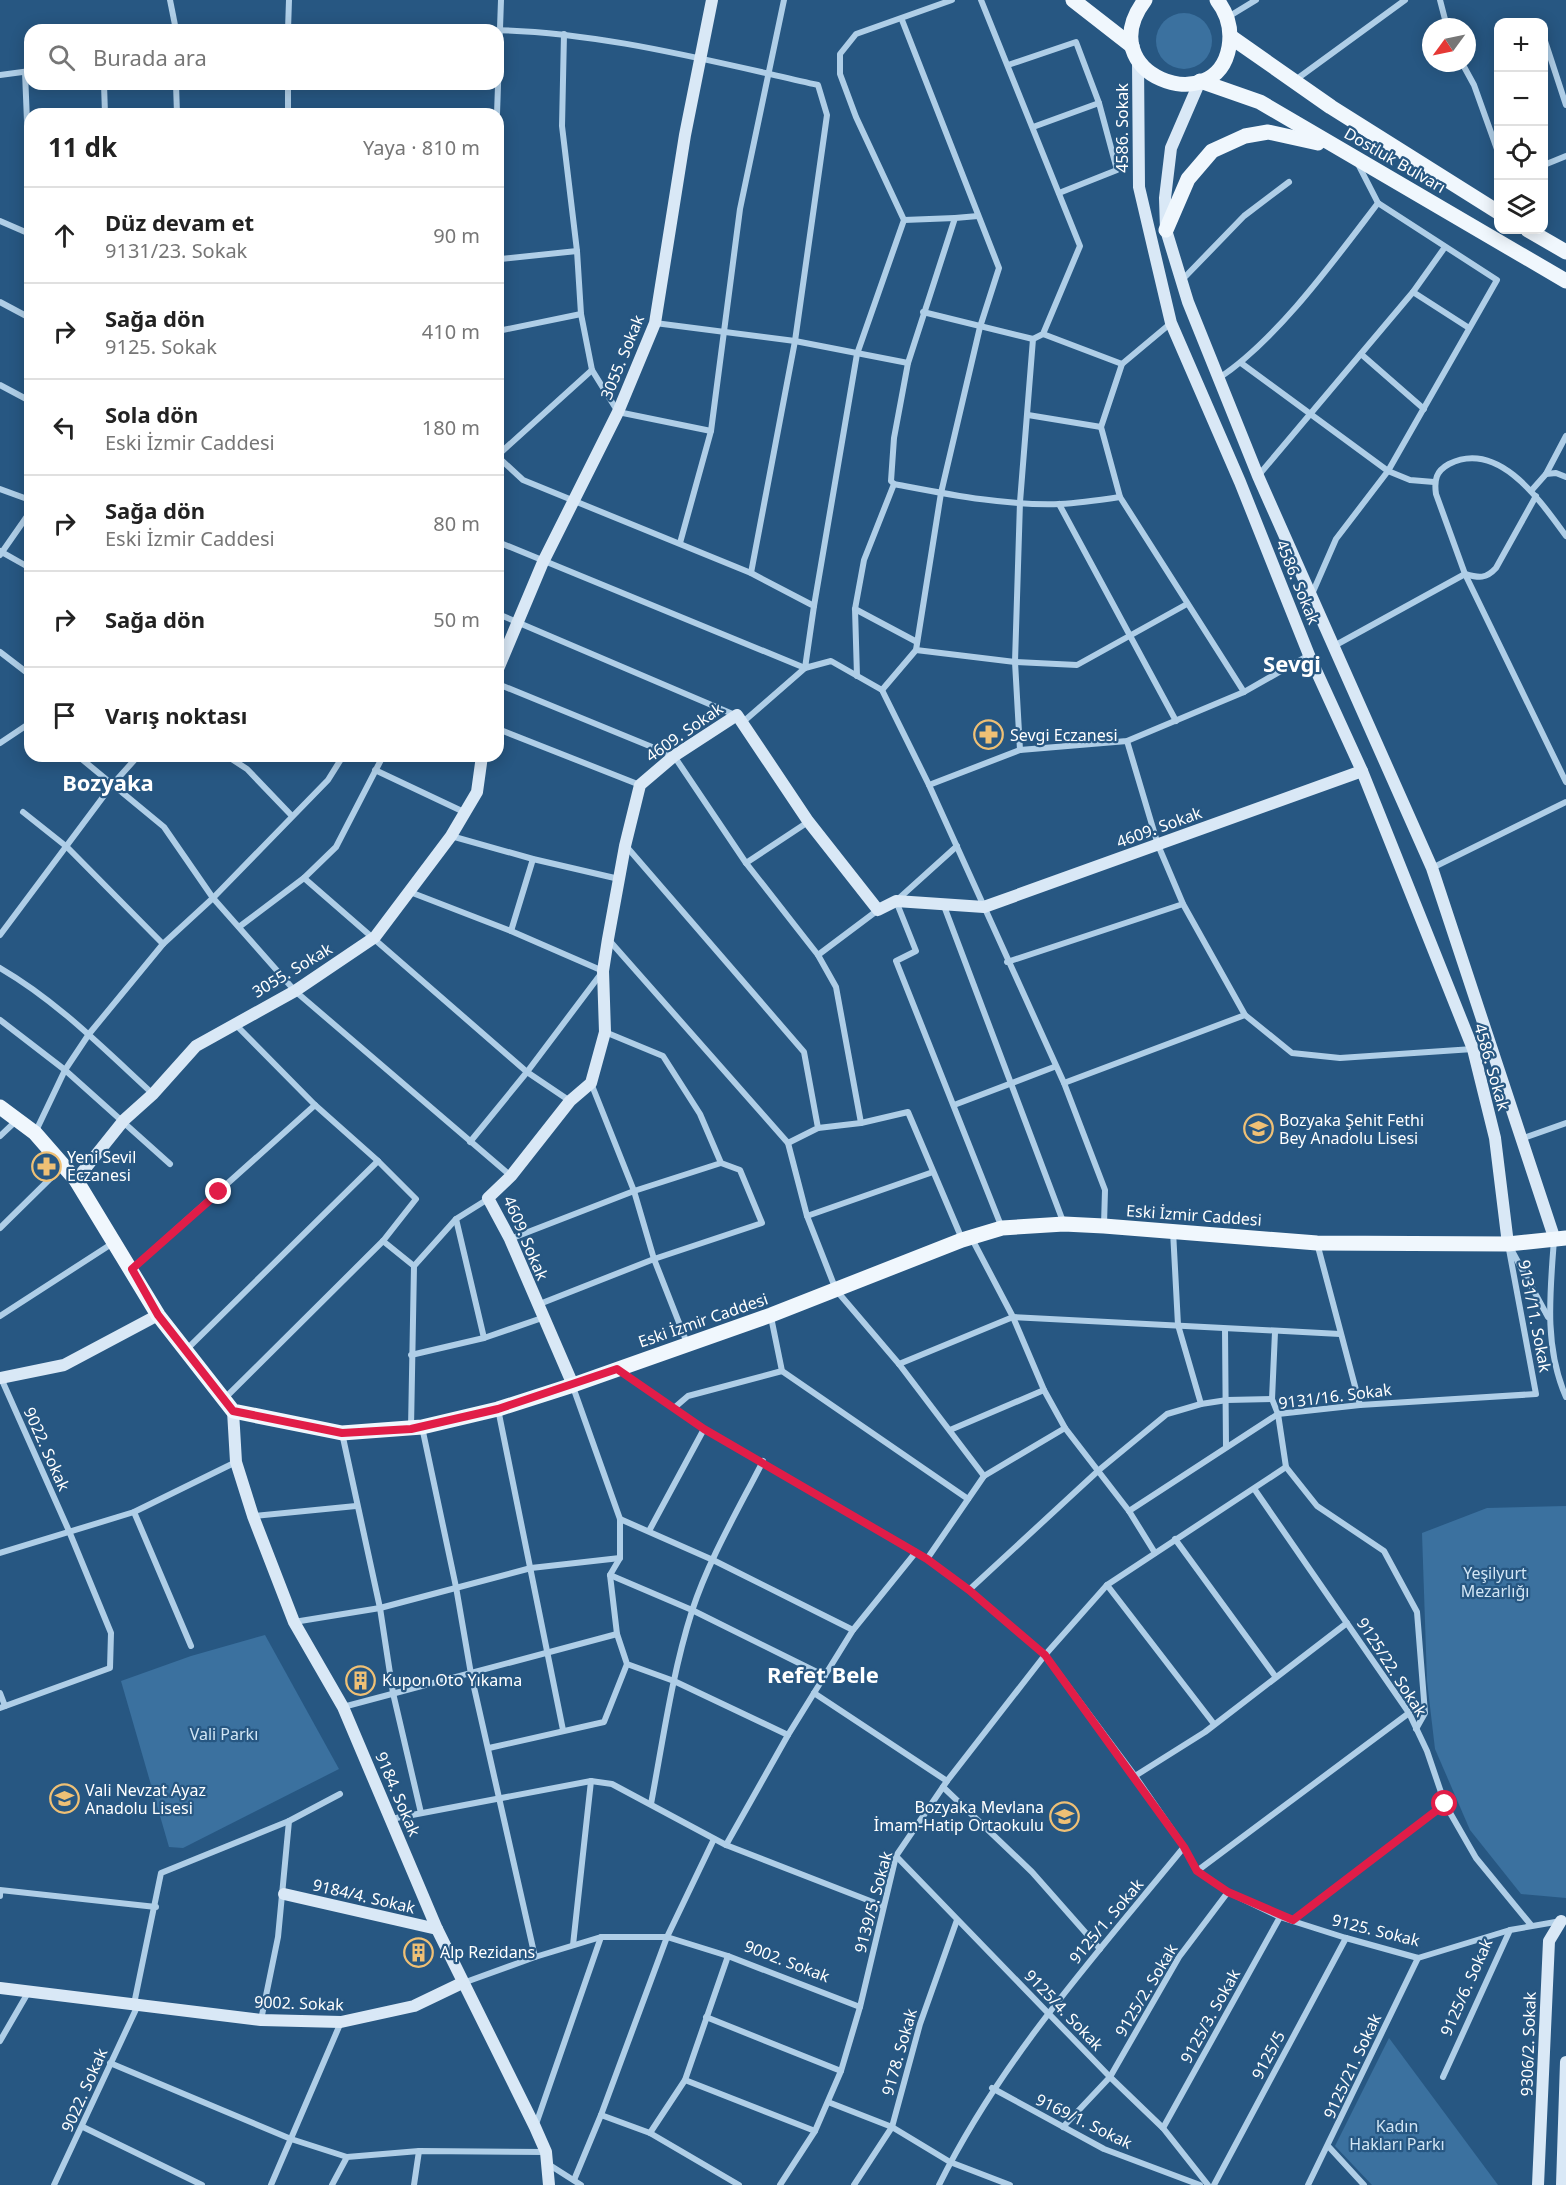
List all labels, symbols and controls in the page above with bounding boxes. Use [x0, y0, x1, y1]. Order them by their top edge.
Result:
north arrow [1422, 18, 1476, 72]
map controls [1494, 18, 1548, 234]
button: + [1494, 18, 1548, 72]
search box [24, 24, 504, 90]
icon: search [45, 41, 78, 74]
text: Burada ara [93, 42, 207, 72]
button: − [1494, 72, 1548, 126]
street label: 4586. Sokak [1111, 83, 1133, 173]
street label: Dostluk Bulvarı [1340, 122, 1450, 198]
button: locate [1494, 126, 1548, 180]
text: 11 dk [48, 129, 117, 165]
text: Yaya · 810 m [363, 134, 480, 161]
button: layers [1494, 180, 1548, 234]
text: Düz devam et [105, 207, 254, 237]
icon: ahead [48, 219, 81, 252]
text: 90 m [433, 222, 480, 249]
text: 9131/23. Sokak [105, 237, 247, 264]
text: Sağa dön [105, 303, 205, 333]
street label: 3055. Sokak [595, 311, 649, 403]
icon: right [48, 315, 81, 348]
text: 410 m [422, 318, 480, 345]
text: 9125. Sokak [105, 333, 217, 360]
text: Sola dön [105, 399, 198, 429]
icon: left [48, 411, 81, 444]
text: 180 m [422, 414, 480, 441]
text: Eski İzmir Caddesi [105, 429, 275, 456]
text: Sağa dön [105, 495, 205, 525]
icon: right [48, 507, 81, 540]
text: 80 m [433, 510, 480, 537]
text: Eski İzmir Caddesi [105, 525, 275, 552]
street label: 4586. Sokak [1271, 536, 1325, 628]
icon: right [48, 603, 81, 636]
text: Sağa dön [105, 604, 205, 634]
text: 50 m [433, 606, 480, 633]
district label: Sevgi [1263, 648, 1321, 678]
street label: 4609. Sokak [641, 697, 727, 767]
icon: arrive [48, 699, 81, 732]
text: Varış noktası [105, 700, 247, 730]
pharmacy icon: Sevgi Eczanesi [973, 719, 1005, 751]
place label: Sevgi Eczanesi [1010, 724, 1118, 746]
district label: Bozyaka [62, 767, 154, 797]
street label: 4609. Sokak [1113, 801, 1205, 853]
street label: 3055. Sokak [248, 937, 336, 1003]
street label: 4586. Sokak [1469, 1021, 1515, 1114]
place label: Bozyaka Şehit Fethi Bey Anadolu Lisesi [1279, 1109, 1424, 1149]
school or university icon: Bozyaka Şehit Fethi Bey Anadolu Lisesi [1242, 1113, 1274, 1145]
place label: Yeni Sevil Eczanesi [67, 1146, 136, 1186]
pharmacy icon: Yeni Sevil Eczanesi [30, 1150, 62, 1182]
route end [205, 1178, 231, 1204]
street label: 4609. Sokak [498, 1192, 554, 1284]
street label: Eski İzmir Caddesi [1126, 1199, 1262, 1231]
street label: 9131/11. Sokak [1513, 1258, 1557, 1374]
street label: Eski İzmir Caddesi [635, 1287, 771, 1353]
street label: 9131/16. Sokak [1277, 1378, 1393, 1414]
street label: 9022. Sokak [19, 1404, 75, 1495]
park label: Yeşilyurt Mezarlığı [1461, 1562, 1529, 1602]
street label: 9125/22. Sokak [1352, 1613, 1432, 1721]
district label: Refet Bele [767, 1659, 879, 1689]
building icon: Kupon Oto Yıkama [345, 1664, 377, 1696]
place label: Kupon Oto Yıkama [382, 1669, 522, 1691]
park label: Vali Parkı [190, 1723, 258, 1745]
street label: 9184. Sokak [370, 1748, 426, 1840]
place label: Vali Nevzat Ayaz Anadolu Lisesi [85, 1779, 206, 1819]
school or university icon: Vali Nevzat Ayaz Anadolu Lisesi [48, 1783, 80, 1815]
route start [1431, 1790, 1457, 1816]
place label: Bozyaka Mevlana İmam-Hatip Ortaokulu [874, 1796, 1044, 1836]
school or university icon: Bozyaka Mevlana İmam-Hatip Ortaokulu [1049, 1800, 1081, 1832]
street label: 9139/5. Sokak [849, 1848, 897, 1955]
street label: 9125/1. Sokak [1064, 1873, 1148, 1968]
street label: 9184/4. Sokak [311, 1874, 418, 1919]
street label: 9125. Sokak [1330, 1908, 1423, 1952]
street label: 9125/6. Sokak [1435, 1934, 1498, 2039]
street label: 9002. Sokak [741, 1935, 833, 1987]
building icon: Alp Rezidans [403, 1936, 435, 1968]
street label: 9125/2. Sokak [1110, 1939, 1183, 2041]
place label: Alp Rezidans [440, 1941, 535, 1963]
street label: 9125/3. Sokak [1175, 1964, 1245, 2067]
street label: 9125/4. Sokak [1020, 1965, 1109, 2056]
street label: 9002. Sokak [254, 1990, 345, 2016]
street label: 9306/2. Sokak [1515, 1991, 1541, 2097]
street label: 9178. Sokak [876, 2005, 922, 2098]
street label: 9125/21. Sokak [1318, 2009, 1386, 2122]
street label: 9125/5 [1246, 2027, 1290, 2083]
street label: 9022. Sokak [56, 2044, 112, 2135]
street label: 9169/1. Sokak [1032, 2088, 1136, 2154]
park label: Kadın Hakları Parkı [1349, 2115, 1445, 2155]

